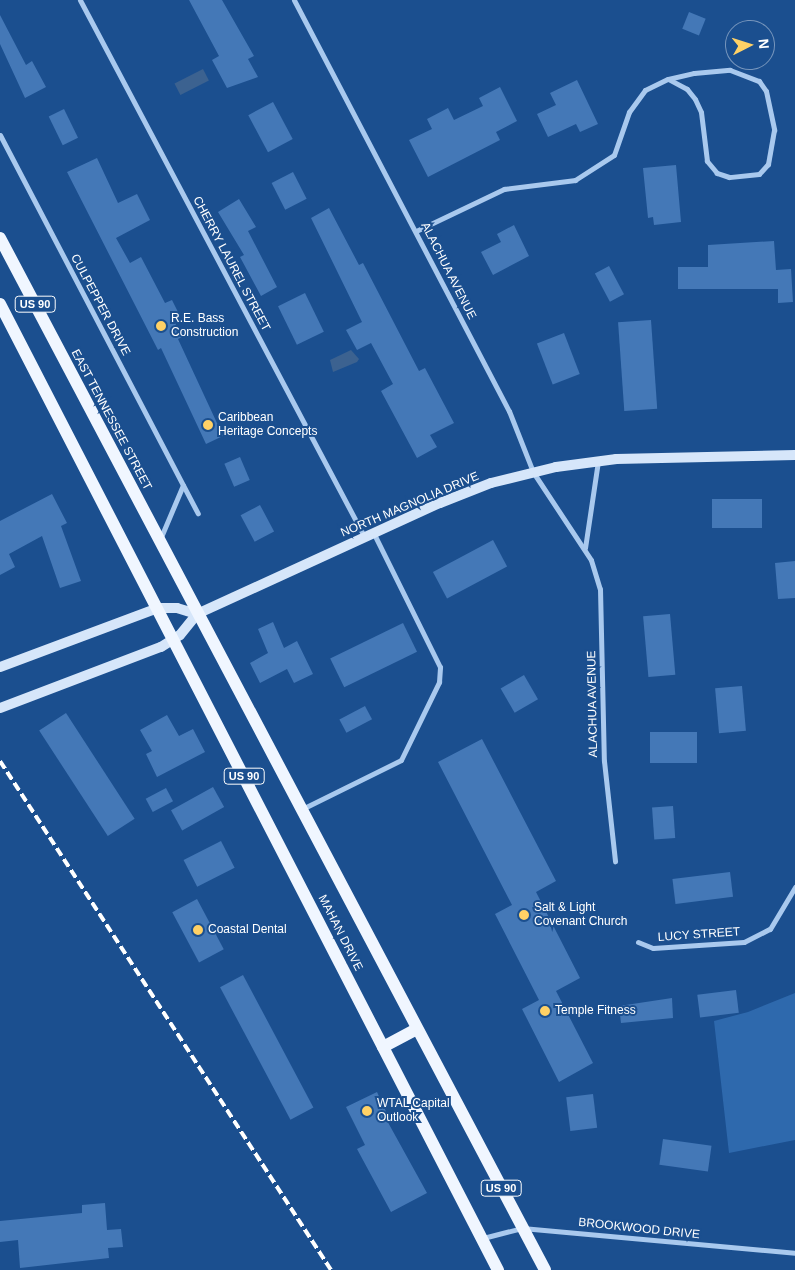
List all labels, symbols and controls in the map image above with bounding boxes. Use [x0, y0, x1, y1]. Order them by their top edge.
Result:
north arrow [725, 20, 775, 70]
text: N [756, 38, 772, 50]
street label: CHERRY LAUREL STREET [189, 194, 273, 334]
street label: ALACHUA AVENUE [417, 219, 479, 323]
street label: CULPEPPER DRIVE [67, 252, 133, 358]
road number: US 90 [14, 296, 56, 312]
place label: R.E. Bass Construction [171, 312, 238, 340]
marker: R.E. Bass Construction [155, 320, 167, 332]
street label: EAST TENNESSEE STREET [68, 347, 154, 493]
place label: Caribbean Heritage Concepts [218, 411, 317, 439]
marker: Caribbean Heritage Concepts [202, 419, 214, 431]
street label: NORTH MAGNOLIA DRIVE [339, 469, 481, 541]
street label: ALACHUA AVENUE [585, 650, 601, 758]
road number: US 90 [223, 768, 265, 784]
street label: MAHAN DRIVE [315, 893, 365, 973]
place label: Salt & Light Covenant Church [534, 901, 627, 929]
marker: Salt & Light Covenant Church [518, 909, 530, 921]
place label: Coastal Dental [208, 923, 287, 937]
marker: Coastal Dental [192, 924, 204, 936]
street label: LUCY STREET [657, 925, 741, 945]
place label: Temple Fitness [555, 1004, 636, 1018]
marker: Temple Fitness [539, 1005, 551, 1017]
place label: WTAL Capital Outlook [377, 1097, 450, 1125]
marker: WTAL Capital Outlook [361, 1105, 373, 1117]
road number: US 90 [480, 1180, 522, 1196]
street label: BROOKWOOD DRIVE [578, 1215, 700, 1243]

